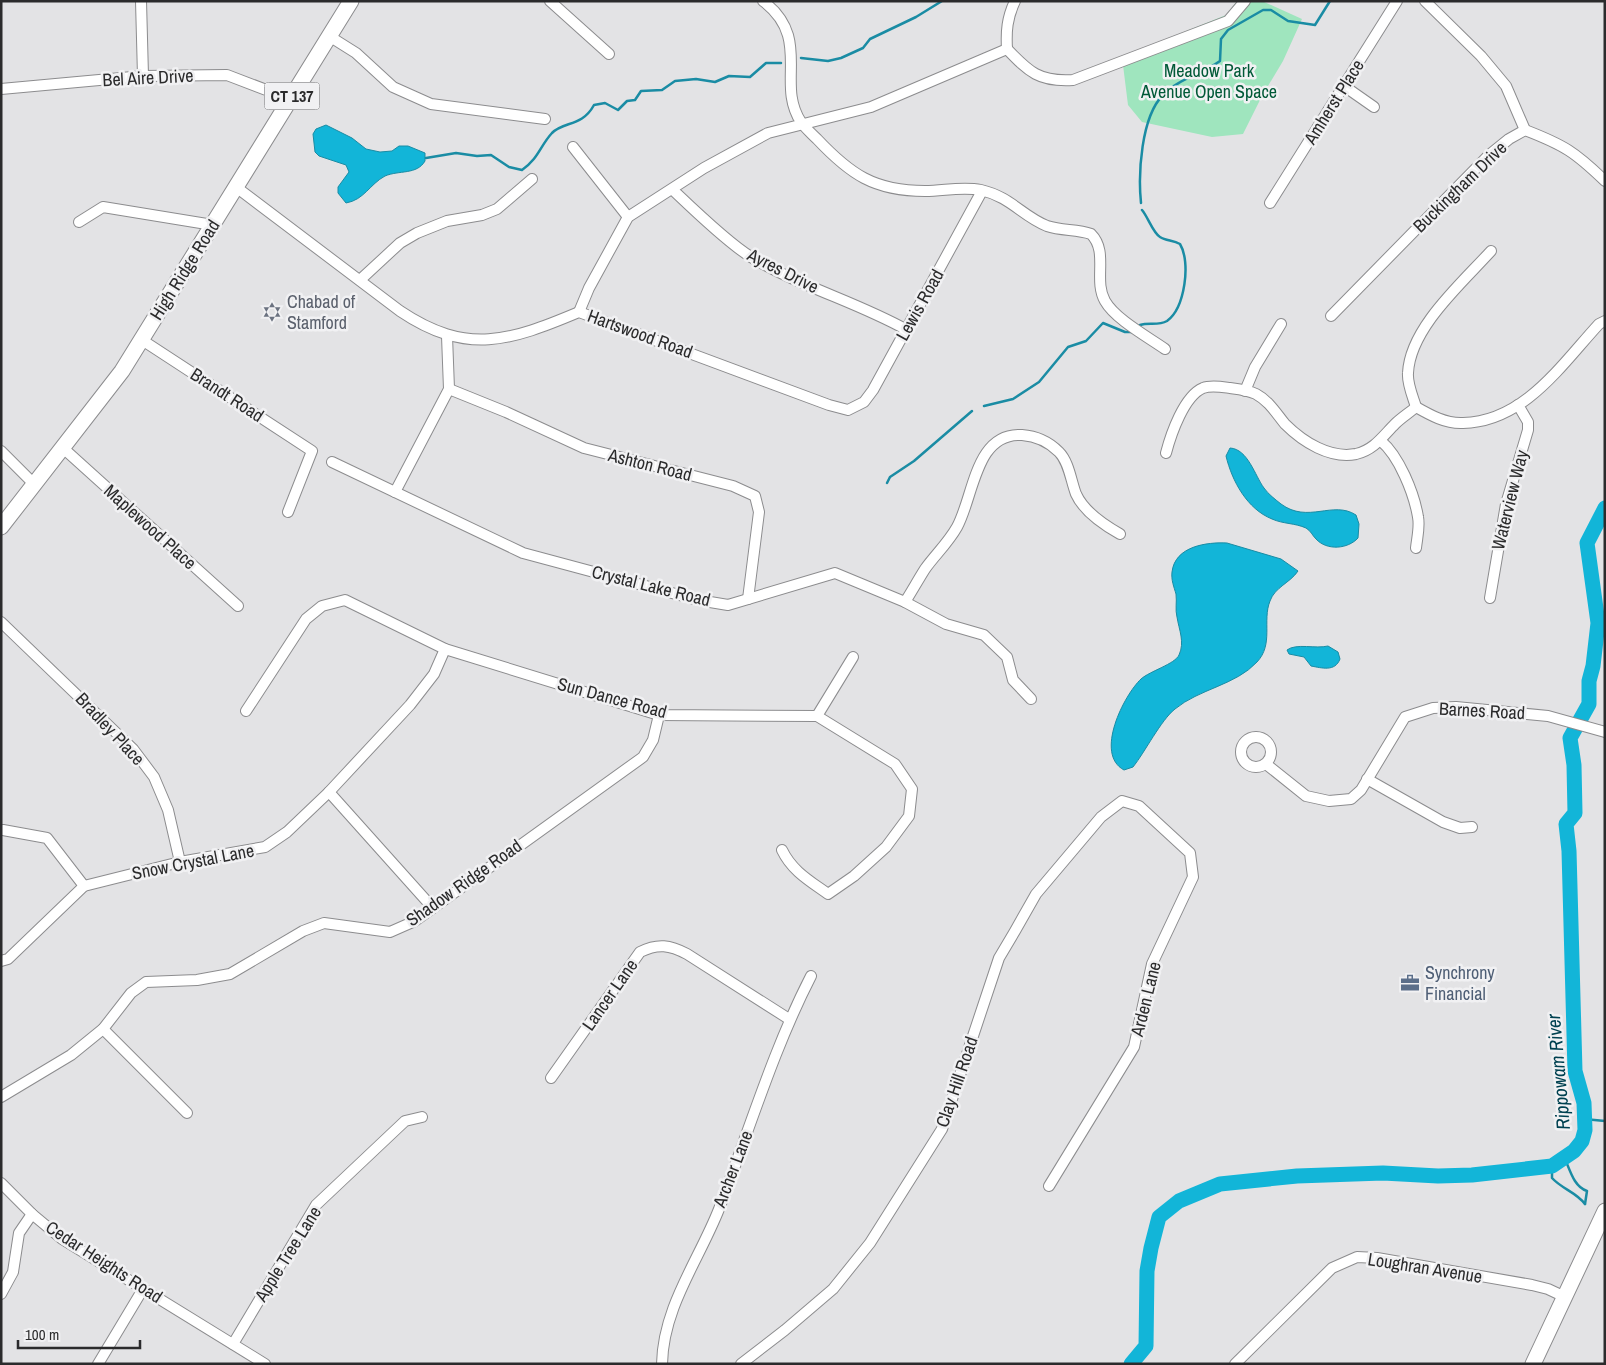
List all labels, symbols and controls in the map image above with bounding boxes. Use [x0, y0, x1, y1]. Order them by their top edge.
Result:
street label: Amherst Place [1297, 54, 1370, 150]
park label: Meadow Park Avenue Open Space [1140, 58, 1277, 104]
street label: Bel Aire Drive [102, 63, 194, 92]
road number: CT 137 [264, 82, 320, 110]
street label: Buckingham Drive [1407, 135, 1512, 238]
street label: High Ridge Road [144, 215, 225, 325]
street label: Ayres Drive [742, 242, 823, 299]
street label: Lewis Road [890, 265, 949, 345]
place label: Chabad of Stamford [287, 289, 356, 335]
synagogue icon: Chabad of Stamford [261, 301, 283, 323]
street label: Hartswood Road [584, 303, 696, 364]
street label: Brandt Road [186, 362, 269, 428]
street label: Ashton Road [605, 442, 695, 487]
street label: Waterview Way [1485, 447, 1534, 553]
street label: Maplewood Place [99, 478, 202, 575]
street label: Crystal Lake Road [589, 559, 713, 612]
street label: Sun Dance Road [555, 671, 670, 724]
street label: Bradley Place [70, 687, 151, 770]
street label: Barnes Road [1438, 696, 1526, 725]
street label: Shadow Ridge Road [401, 833, 527, 932]
street label: Snow Crystal Lane [130, 837, 256, 886]
street label: Lancer Lane [576, 954, 643, 1035]
street label: Arden Lane [1124, 959, 1167, 1040]
place label: Synchrony Financial [1425, 960, 1495, 1006]
office icon: Synchrony Financial [1399, 972, 1421, 994]
water label: Rippowam River [1540, 1012, 1576, 1131]
street label: Clay Hill Road [929, 1033, 984, 1131]
street label: Archer Lane [706, 1127, 759, 1212]
street label: Apple Tree Lane [248, 1201, 327, 1307]
street label: Cedar Heights Road [41, 1214, 168, 1309]
street label: Loughran Avenue [1366, 1246, 1484, 1289]
scale bar [18, 1318, 140, 1350]
text: 100 m [25, 1324, 59, 1345]

